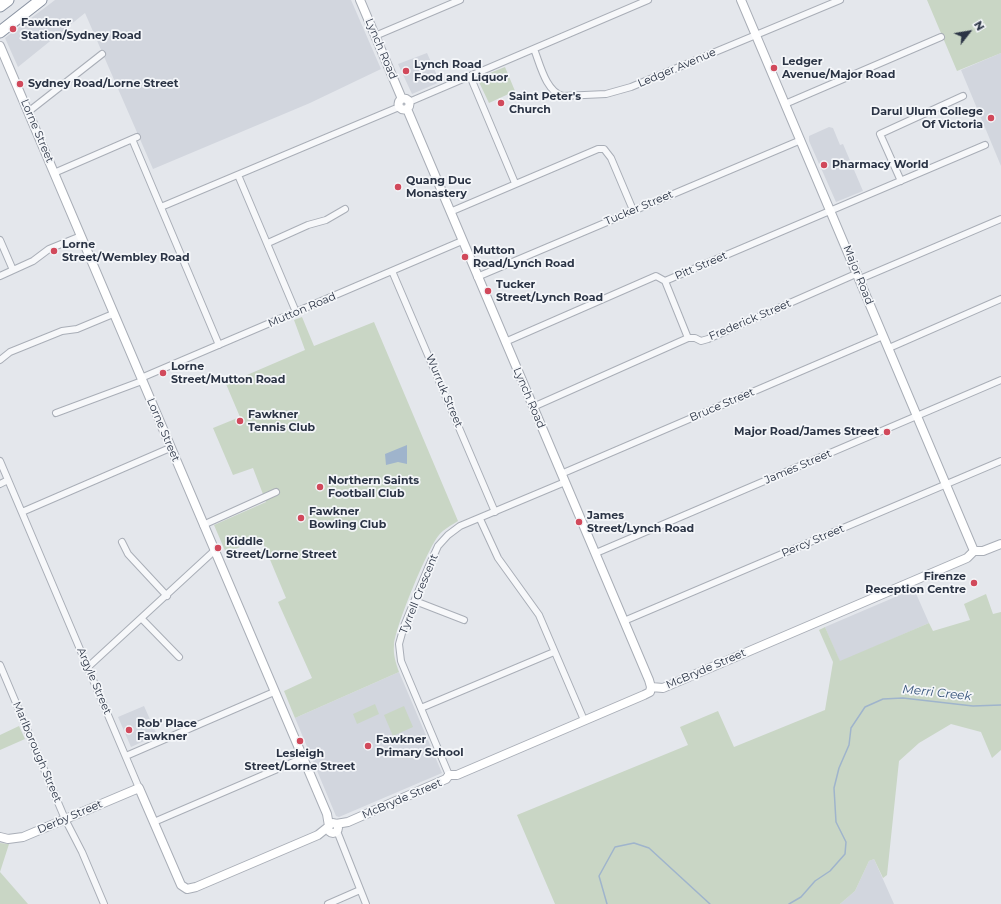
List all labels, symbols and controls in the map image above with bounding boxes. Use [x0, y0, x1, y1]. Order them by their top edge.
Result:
north arrow [949, 12, 989, 52]
place label: Fawkner Station/Sydney Road [21, 16, 141, 42]
street label: Lynch Road [362, 16, 400, 82]
text: N [971, 18, 988, 33]
marker: Fawkner Station/Sydney Road [8, 24, 18, 34]
street label: Ledger Avenue [636, 46, 718, 90]
place label: Ledger Avenue/Major Road [782, 55, 895, 81]
place label: Lynch Road Food and Liquor [414, 58, 508, 84]
marker: Ledger Avenue/Major Road [769, 63, 779, 73]
marker: Lynch Road Food and Liquor [401, 66, 411, 76]
place label: Sydney Road/Lorne Street [28, 77, 179, 91]
marker: Sydney Road/Lorne Street [15, 79, 25, 89]
place label: Saint Peter's Church [509, 90, 581, 116]
street label: Lorne Street [18, 97, 56, 165]
marker: Saint Peter's Church [496, 98, 506, 108]
place label: Darul Ulum College Of Victoria [871, 105, 983, 131]
marker: Darul Ulum College Of Victoria [986, 113, 996, 123]
place label: Pharmacy World [832, 158, 929, 172]
marker: Pharmacy World [819, 160, 829, 170]
place label: Quang Duc Monastery [406, 174, 471, 200]
marker: Quang Duc Monastery [393, 182, 403, 192]
street label: Tucker Street [603, 188, 675, 228]
place label: Lorne Street/Wembley Road [62, 238, 190, 264]
street label: Major Road [840, 243, 876, 307]
place label: Mutton Road/Lynch Road [473, 244, 575, 270]
marker: Lorne Street/Wembley Road [49, 246, 59, 256]
street label: Pitt Street [673, 249, 729, 283]
marker: Mutton Road/Lynch Road [460, 252, 470, 262]
place label: Tucker Street/Lynch Road [496, 278, 603, 304]
marker: Tucker Street/Lynch Road [483, 286, 493, 296]
street label: Mutton Road [266, 290, 338, 330]
street label: Frederick Street [707, 297, 793, 343]
street label: Wurruk Street [423, 352, 465, 430]
place label: Lorne Street/Mutton Road [171, 360, 285, 386]
street label: Lynch Road [510, 365, 548, 431]
marker: Lorne Street/Mutton Road [158, 368, 168, 378]
street label: Bruce Street [688, 385, 756, 425]
street label: Lorne Street [144, 396, 182, 464]
place label: Fawkner Tennis Club [248, 408, 315, 434]
marker: Fawkner Tennis Club [235, 416, 245, 426]
place label: Major Road/James Street [734, 425, 879, 439]
marker: Major Road/James Street [882, 427, 892, 437]
street label: James Street [762, 447, 834, 487]
place label: Northern Saints Football Club [328, 474, 419, 500]
marker: Northern Saints Football Club [315, 482, 325, 492]
place label: Fawkner Bowling Club [309, 505, 386, 531]
place label: James Street/Lynch Road [587, 509, 694, 535]
marker: Fawkner Bowling Club [296, 513, 306, 523]
marker: James Street/Lynch Road [574, 517, 584, 527]
street label: Percy Street [780, 522, 846, 560]
place label: Kiddle Street/Lorne Street [226, 535, 337, 561]
marker: Kiddle Street/Lorne Street [213, 543, 223, 553]
street label: Tyrrell Crescent [397, 552, 441, 636]
place label: Firenze Reception Centre [865, 570, 966, 596]
marker: Firenze Reception Centre [969, 578, 979, 588]
street label: Argyle Street [74, 646, 114, 716]
street label: McBryde Street [664, 646, 748, 692]
water label: Merri Creek [902, 682, 972, 704]
street label: Marlborough Street [10, 700, 64, 804]
place label: Rob' Place Fawkner [137, 717, 197, 743]
marker: Rob' Place Fawkner [124, 725, 134, 735]
place label: Fawkner Primary School [376, 733, 464, 759]
marker: Lesleigh Street/Lorne Street [295, 736, 305, 746]
marker: Fawkner Primary School [363, 741, 373, 751]
place label: Lesleigh Street/Lorne Street [245, 747, 355, 773]
street label: McBryde Street [360, 776, 444, 822]
street label: Derby Street [35, 797, 105, 837]

